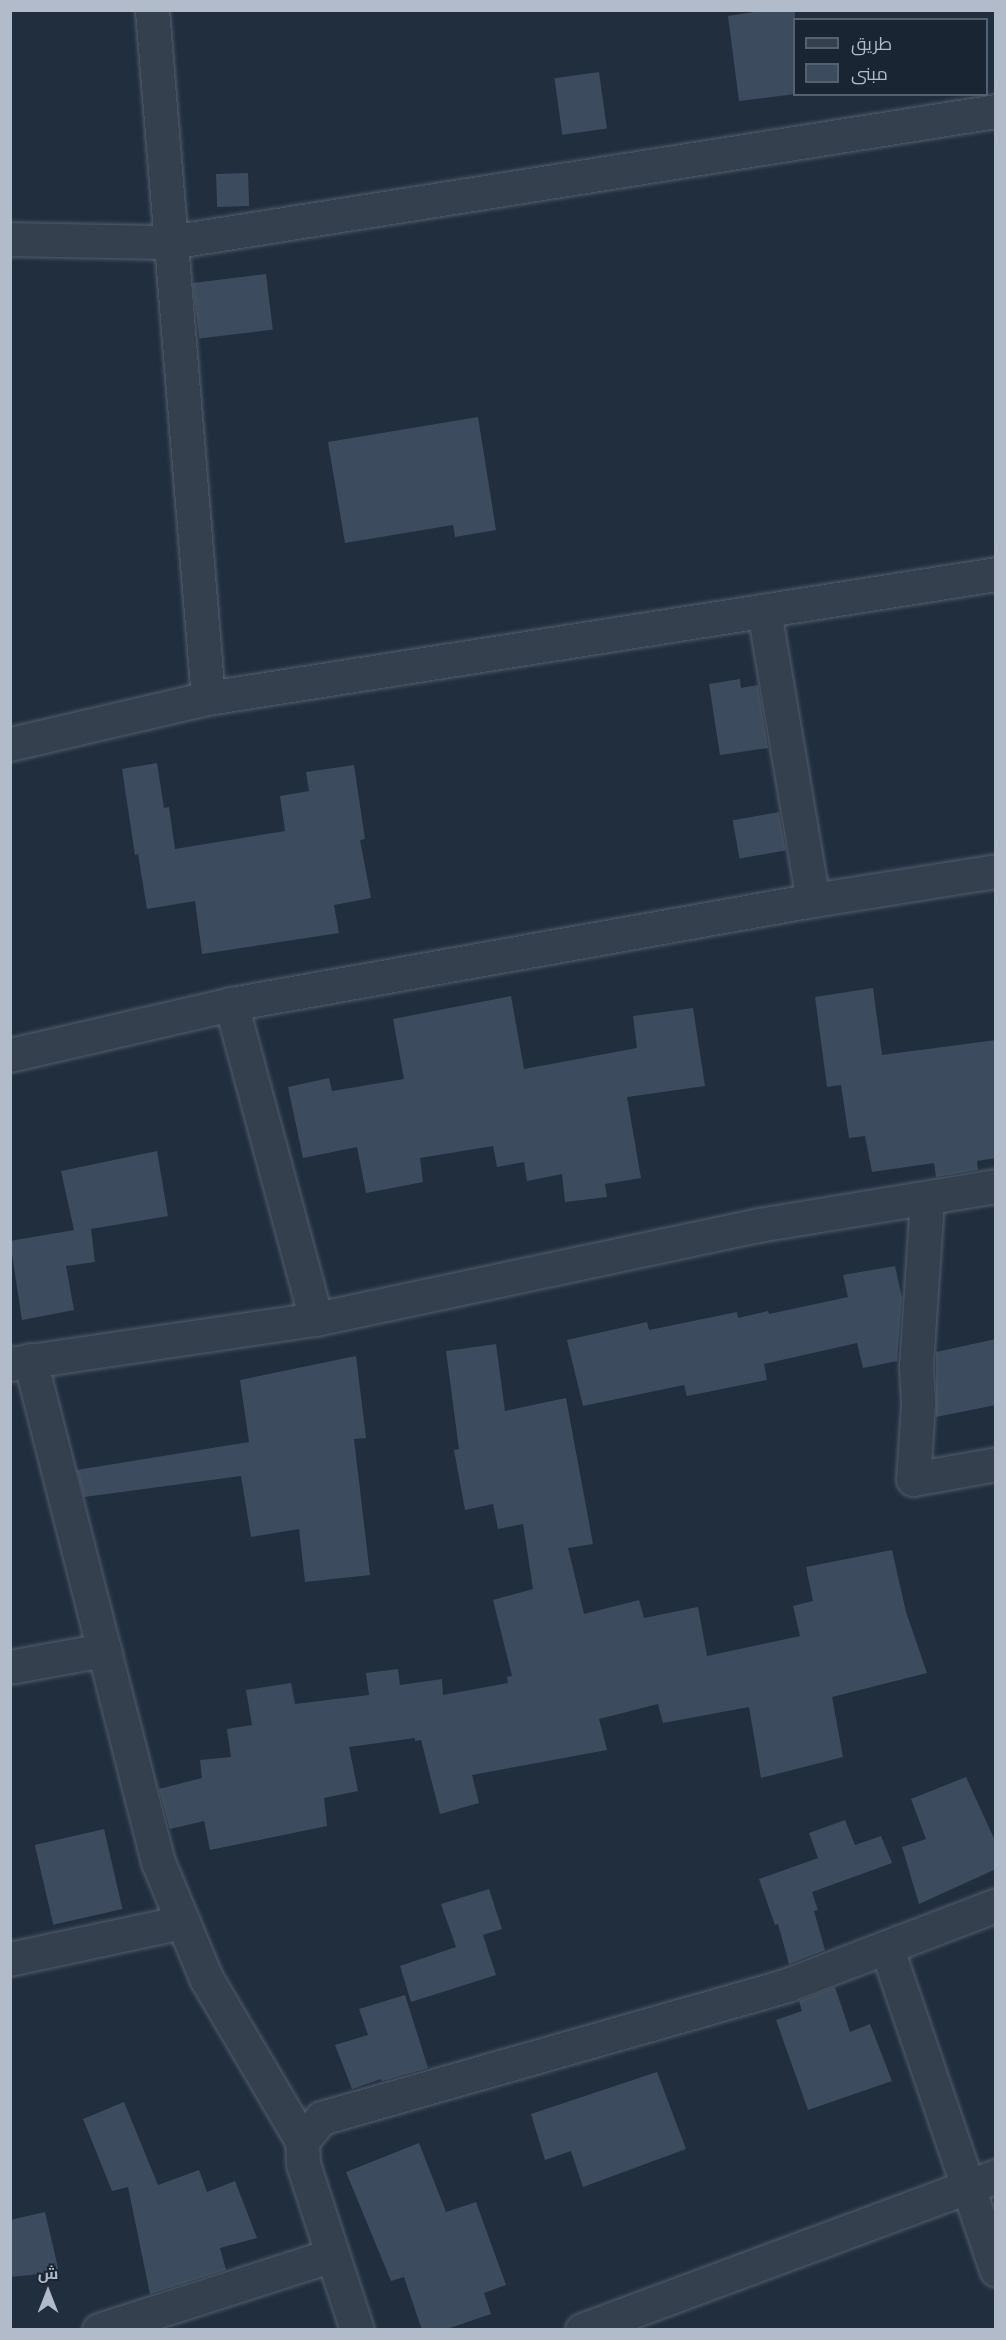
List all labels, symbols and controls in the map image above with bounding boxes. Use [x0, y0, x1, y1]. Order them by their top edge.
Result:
legend [793, 18, 988, 96]
text: طريق [851, 32, 892, 57]
text: مبنى [851, 62, 888, 87]
north arrow [18, 2262, 78, 2322]
text: ش [38, 2263, 58, 2285]

